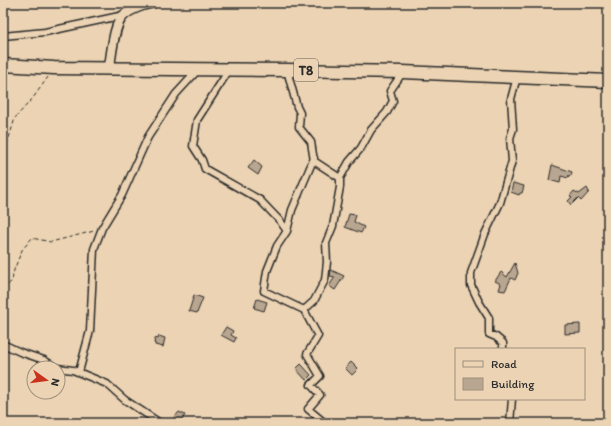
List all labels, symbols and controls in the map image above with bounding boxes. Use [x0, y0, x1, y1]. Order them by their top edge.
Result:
road number: T8 [294, 59, 318, 81]
legend [455, 348, 585, 400]
text: Road [491, 357, 517, 371]
north arrow [26, 360, 66, 400]
text: N [48, 377, 62, 387]
text: Building [491, 377, 535, 391]

